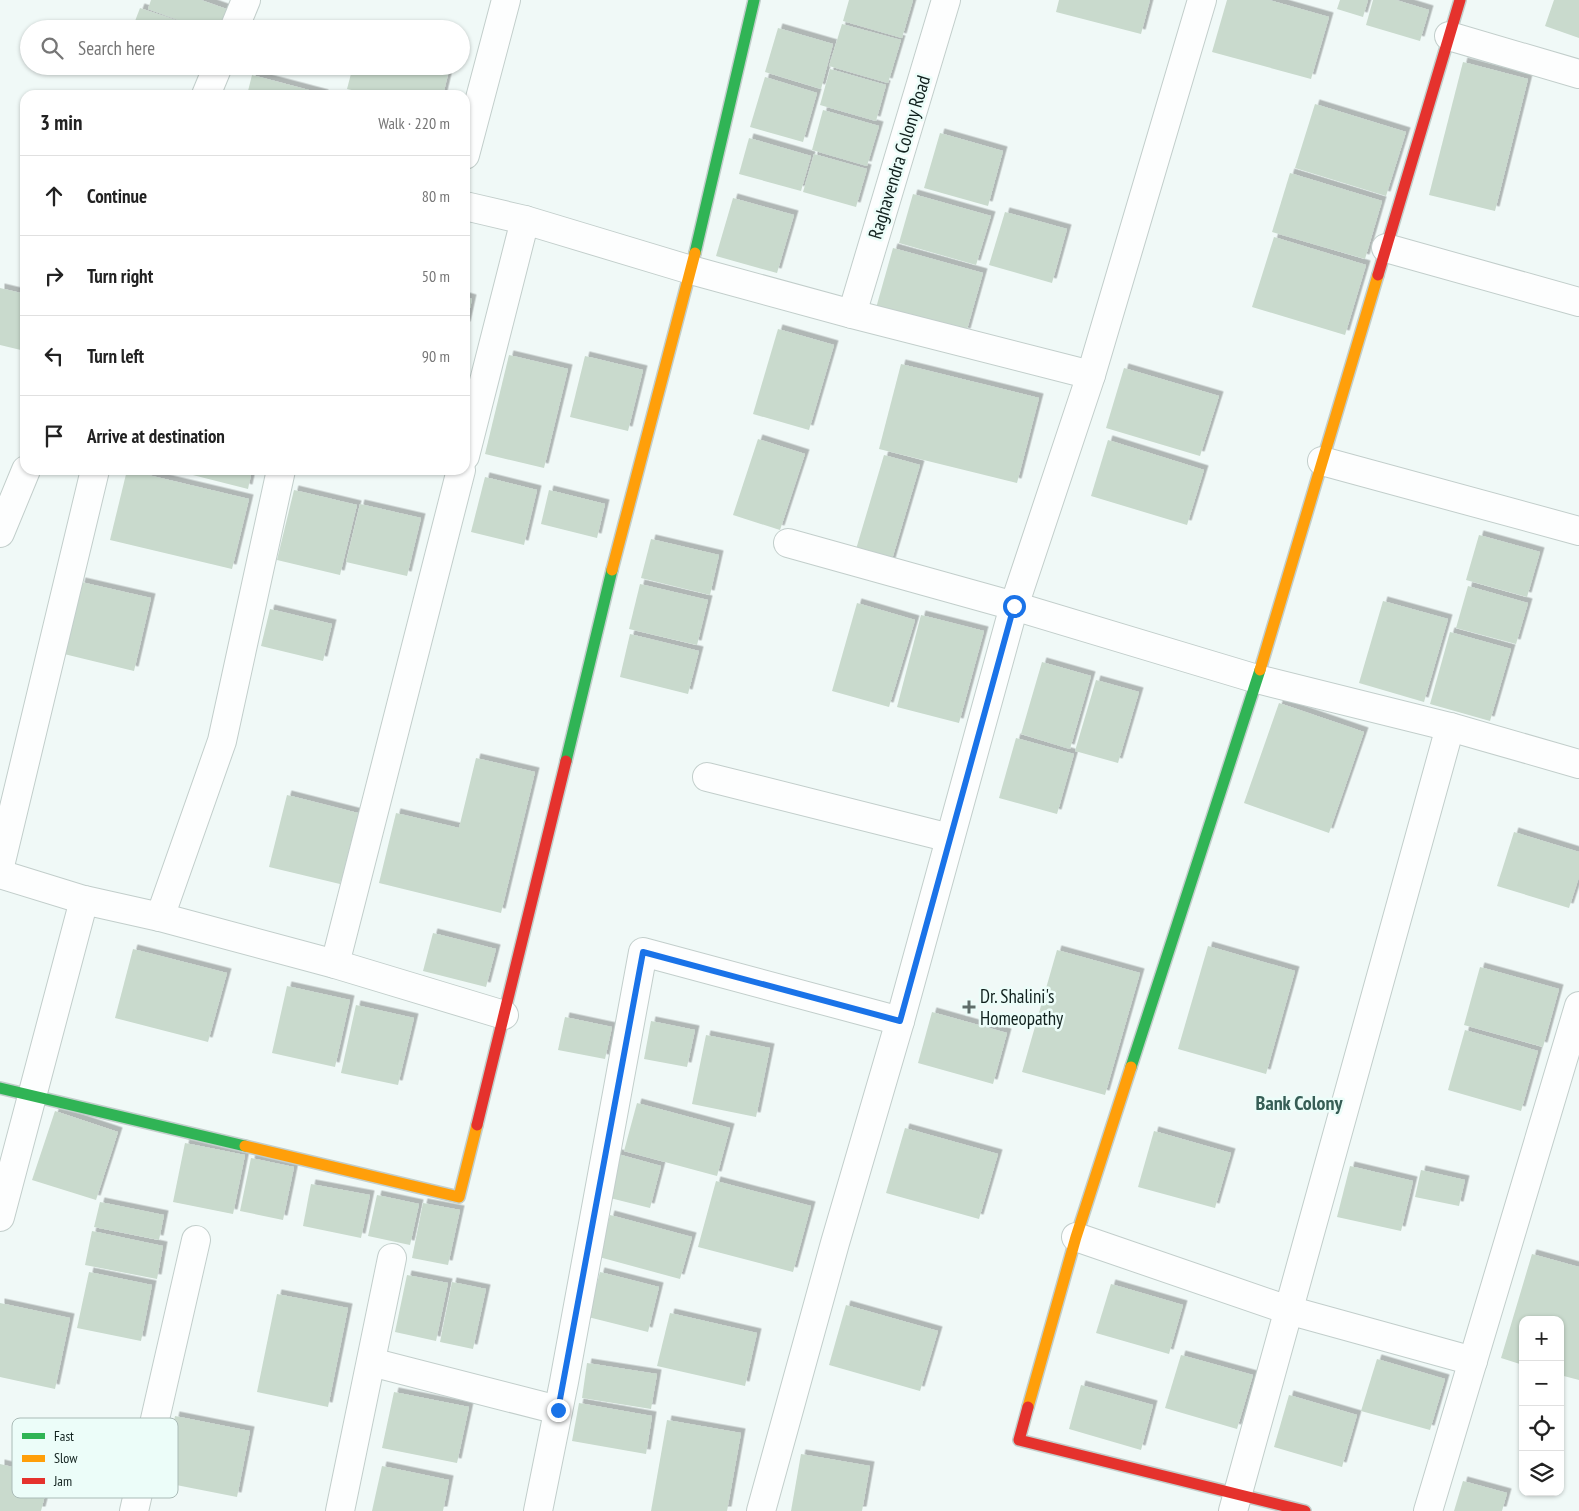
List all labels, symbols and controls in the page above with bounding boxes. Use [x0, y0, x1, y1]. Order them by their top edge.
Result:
search box [20, 20, 470, 75]
icon: search [38, 34, 66, 62]
text: Search here [78, 36, 155, 60]
street label: Raghavendra Colony Road [863, 72, 935, 242]
text: 3 min [40, 109, 82, 136]
text: Walk · 220 m [378, 113, 450, 133]
icon: ahead [40, 182, 68, 210]
text: Continue [87, 184, 147, 208]
text: 80 m [422, 186, 450, 206]
icon: right [40, 262, 68, 290]
text: Turn right [87, 264, 153, 288]
text: 50 m [422, 266, 450, 286]
icon: left [40, 342, 68, 370]
text: Turn left [87, 344, 144, 368]
text: 90 m [422, 346, 450, 366]
icon: arrive [40, 422, 68, 450]
text: Arrive at destination [87, 424, 225, 448]
route start [1003, 595, 1026, 618]
place label: Dr. Shalini's Homeopathy [980, 984, 1064, 1030]
marker: Dr. Shalini's Homeopathy [962, 1000, 976, 1014]
district label: Bank Colony [1256, 1090, 1343, 1116]
map controls [1519, 1316, 1564, 1496]
button: + [1519, 1316, 1564, 1361]
button: − [1519, 1361, 1564, 1406]
route end [547, 1399, 570, 1422]
button: locate [1519, 1406, 1564, 1451]
legend [12, 1418, 178, 1498]
text: Fast [54, 1427, 74, 1445]
text: Slow [54, 1449, 78, 1467]
button: layers [1519, 1451, 1564, 1496]
text: Jam [53, 1472, 72, 1490]

